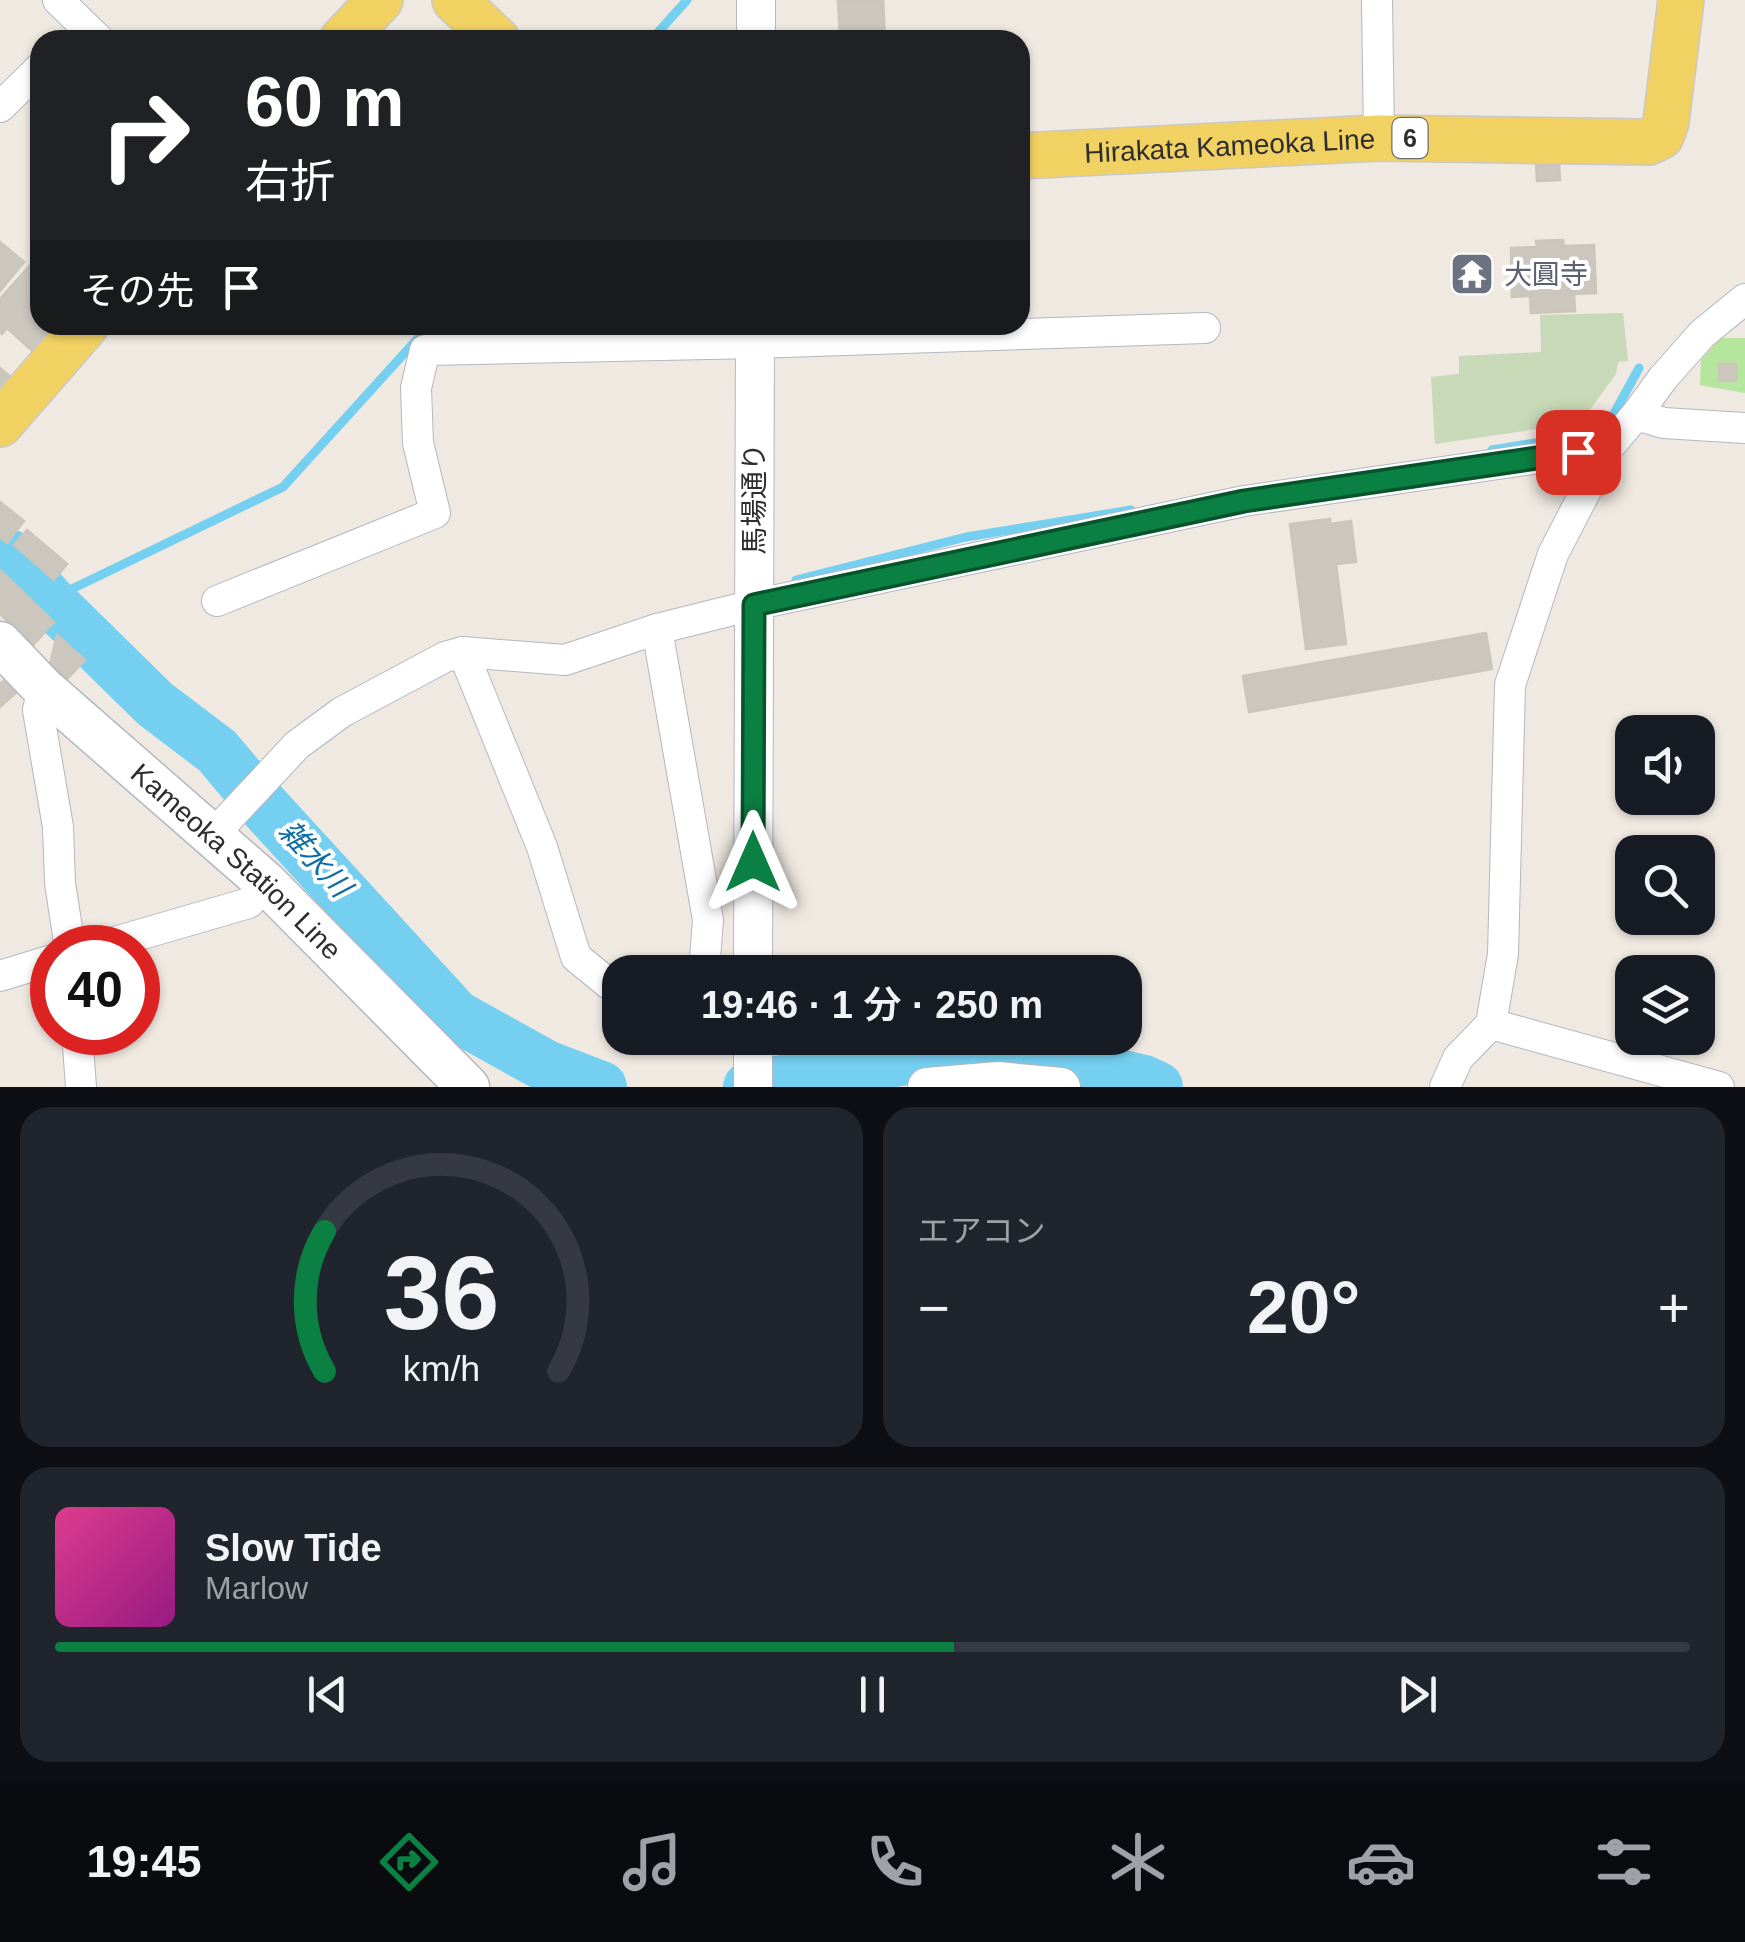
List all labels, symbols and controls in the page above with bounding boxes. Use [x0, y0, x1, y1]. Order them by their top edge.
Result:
text: 60 m [245, 63, 405, 141]
icon: right [80, 70, 210, 200]
road number: 6 [1392, 118, 1428, 158]
street label: Hirakata Kameoka Line [1084, 123, 1376, 169]
text: 右折 [245, 156, 335, 207]
temple icon: 大圓寺 [1449, 251, 1495, 297]
place label: 大圓寺 [1504, 259, 1588, 290]
icon: arrive [214, 260, 269, 315]
text: その先 [80, 270, 194, 312]
pin [1536, 410, 1621, 495]
icon: arrive [1551, 425, 1606, 480]
street label: 馬場通り [739, 443, 770, 555]
map controls [1615, 715, 1715, 1055]
button: sound [1615, 715, 1715, 815]
street label: Kameoka Station Line [125, 757, 347, 966]
position arrow [701, 810, 805, 914]
water label: 雑水川 [273, 814, 360, 905]
button: search [1615, 835, 1715, 935]
speed limit sign: 40 [30, 925, 160, 1055]
button: layers [1615, 955, 1715, 1055]
text: 19:46 · 1 分 · 250 m [701, 984, 1043, 1026]
text: エアコン [918, 1213, 1046, 1249]
text: 36 [383, 1235, 499, 1351]
text: 20° [1247, 1265, 1360, 1349]
text: − [918, 1277, 950, 1339]
text: + [1658, 1277, 1690, 1339]
text: km/h [403, 1349, 480, 1389]
text: Slow Tide [205, 1527, 382, 1569]
text: Marlow [205, 1570, 308, 1606]
icon: previous [300, 1667, 355, 1722]
icon: pause [845, 1667, 900, 1722]
icon: next [1390, 1667, 1445, 1722]
icon: directions [374, 1827, 444, 1897]
icon: music [617, 1827, 687, 1897]
icon: phone [860, 1827, 930, 1897]
icon: climate [1103, 1827, 1173, 1897]
icon: car [1346, 1827, 1416, 1897]
icon: filters [1589, 1827, 1659, 1897]
text: 19:45 [86, 1836, 202, 1887]

